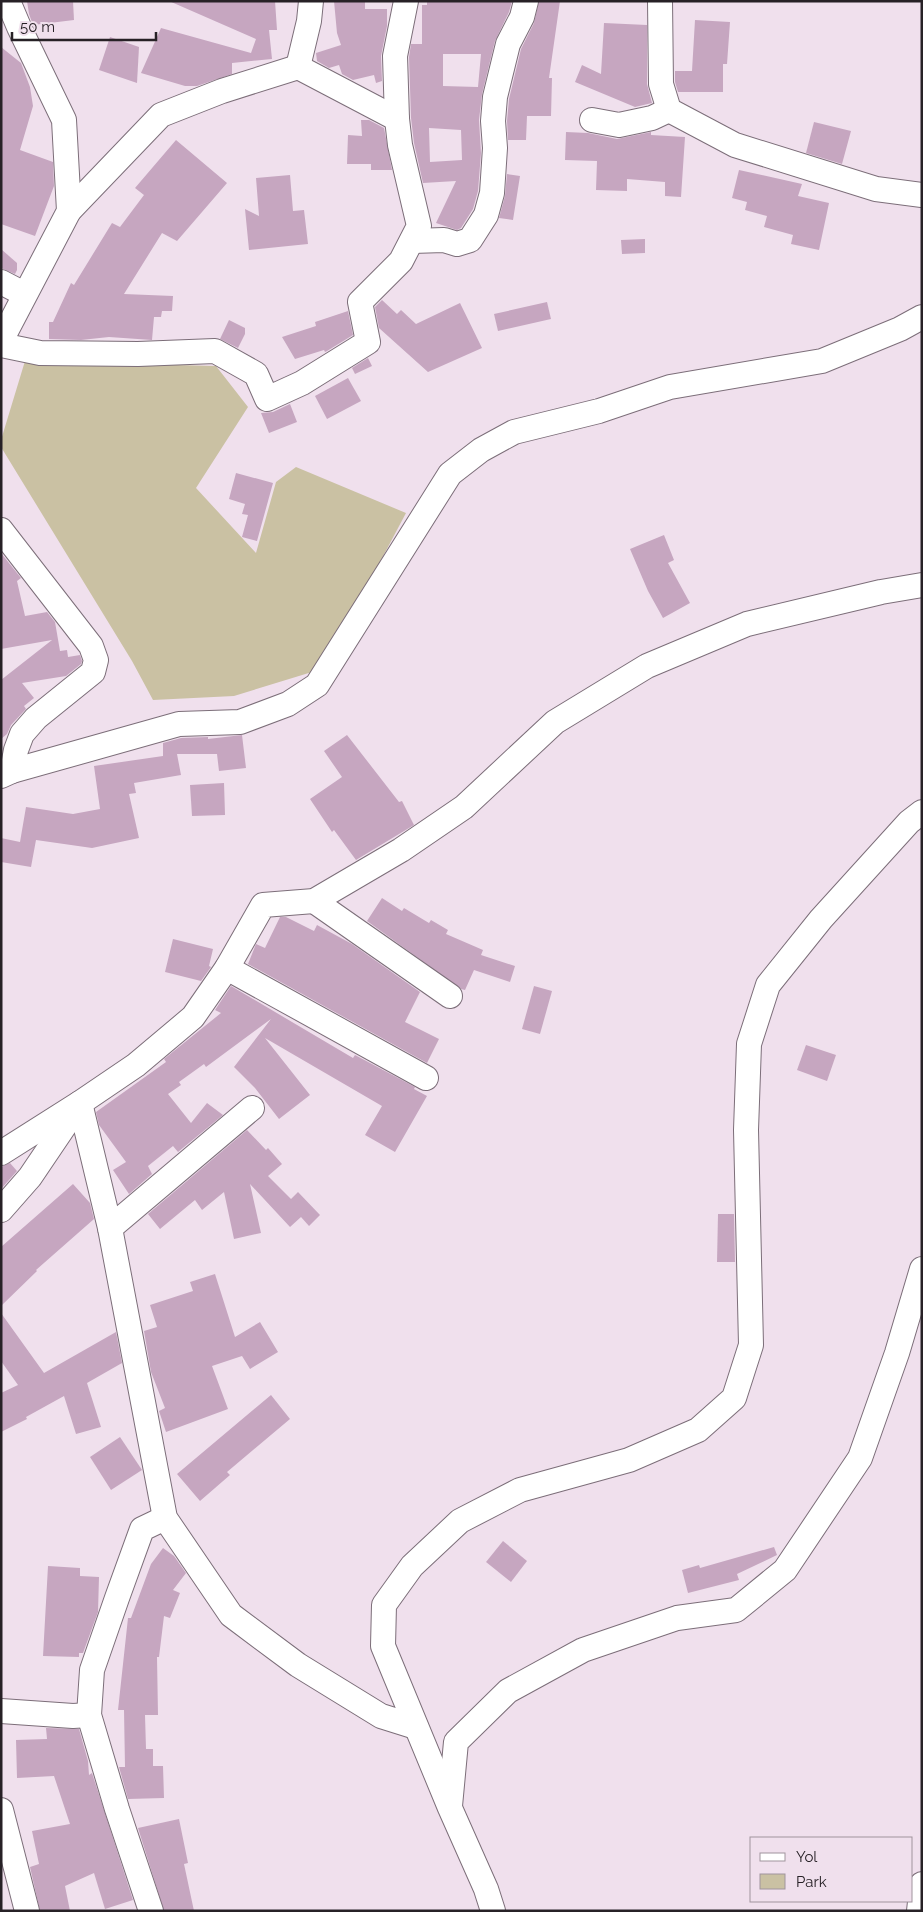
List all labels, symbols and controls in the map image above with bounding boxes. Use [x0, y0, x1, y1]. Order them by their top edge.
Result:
scale bar [12, 10, 156, 42]
text: 50 m [20, 18, 55, 36]
legend [750, 1837, 913, 1902]
text: Yol [796, 1848, 818, 1866]
text: Park [796, 1873, 827, 1891]

